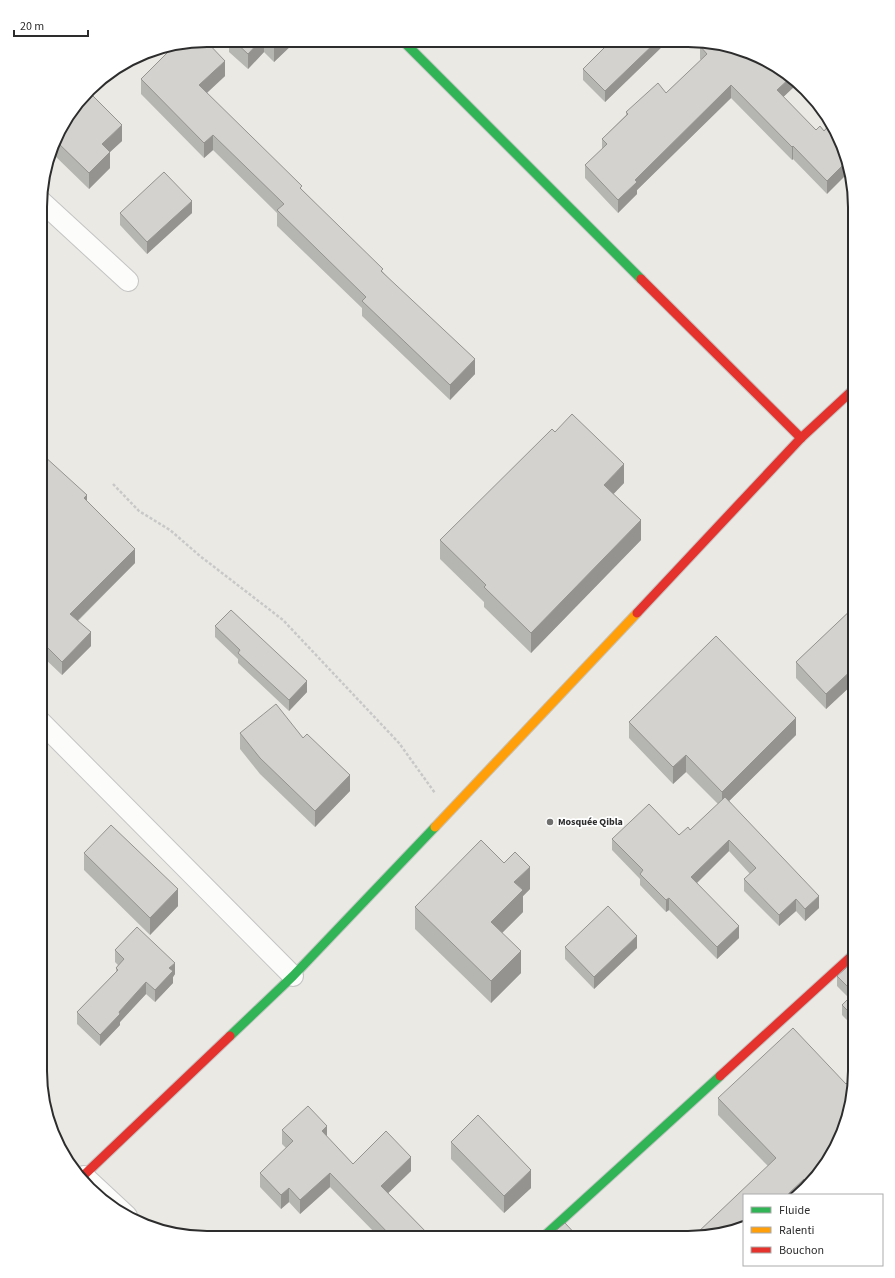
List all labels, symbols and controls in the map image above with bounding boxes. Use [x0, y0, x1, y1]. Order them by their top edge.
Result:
scale bar [14, 12, 88, 38]
text: 20 m [20, 18, 44, 35]
place label: Mosquée Qibla [558, 815, 623, 829]
marker: Mosquée Qibla [545, 817, 555, 827]
legend [743, 1194, 883, 1266]
text: Fluide [779, 1202, 810, 1219]
text: Ralenti [779, 1222, 814, 1239]
text: Bouchon [779, 1242, 824, 1259]

